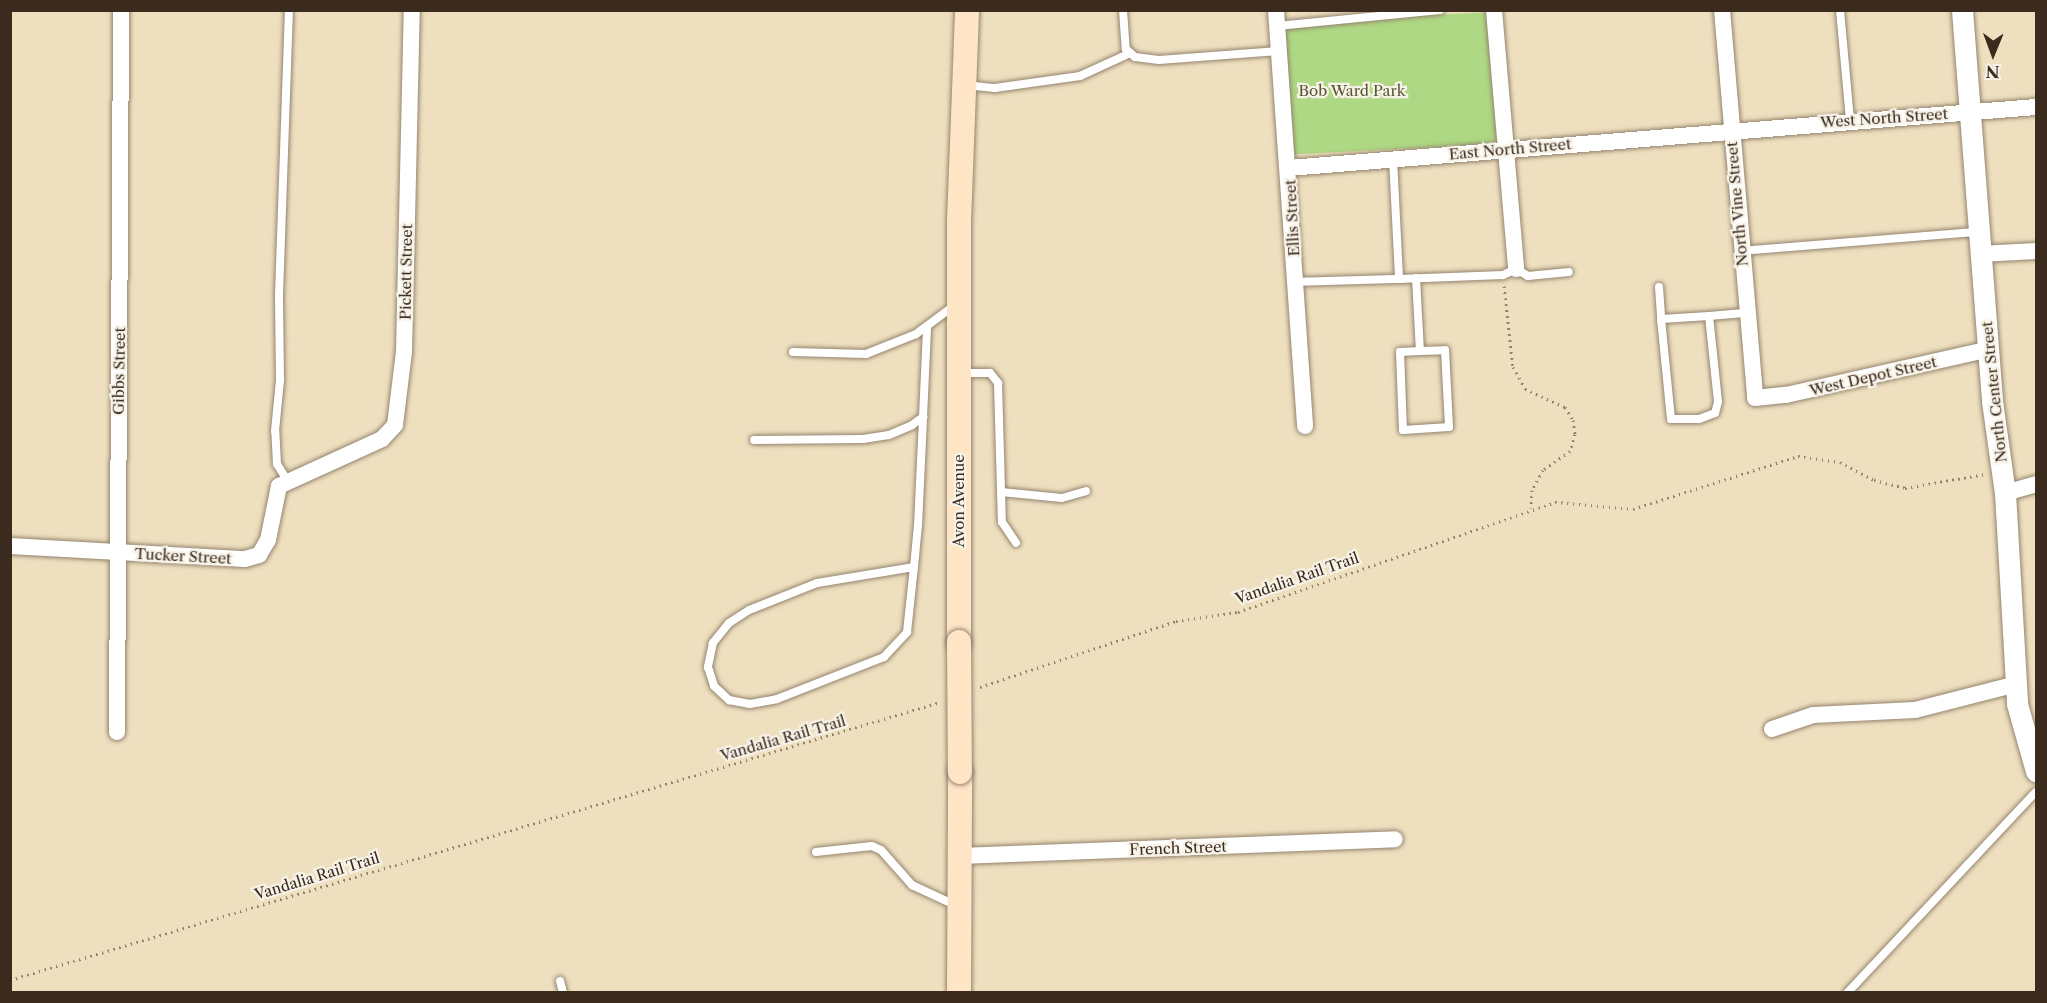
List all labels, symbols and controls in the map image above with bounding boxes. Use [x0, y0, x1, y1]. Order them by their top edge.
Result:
north arrow [1963, 24, 2023, 84]
text: N [1986, 62, 2000, 82]
park label: Bob Ward Park [1298, 82, 1406, 100]
street label: West North Street [1820, 105, 1948, 131]
street label: East North Street [1448, 135, 1572, 163]
street label: North Vine Street [1723, 141, 1751, 267]
street label: Ellis Street [1281, 179, 1303, 257]
street label: Pickett Street [396, 224, 416, 320]
street label: North Center Street [1978, 320, 2010, 464]
street label: Gibbs Street [109, 327, 129, 415]
street label: West Depot Street [1808, 353, 1938, 399]
street label: Avon Avenue [950, 454, 968, 548]
street label: Tucker Street [134, 544, 232, 568]
street label: Vandalia Rail Trail [1233, 548, 1361, 608]
street label: Vandalia Rail Trail [718, 711, 848, 765]
street label: French Street [1129, 837, 1227, 859]
street label: Vandalia Rail Trail [252, 848, 382, 904]

